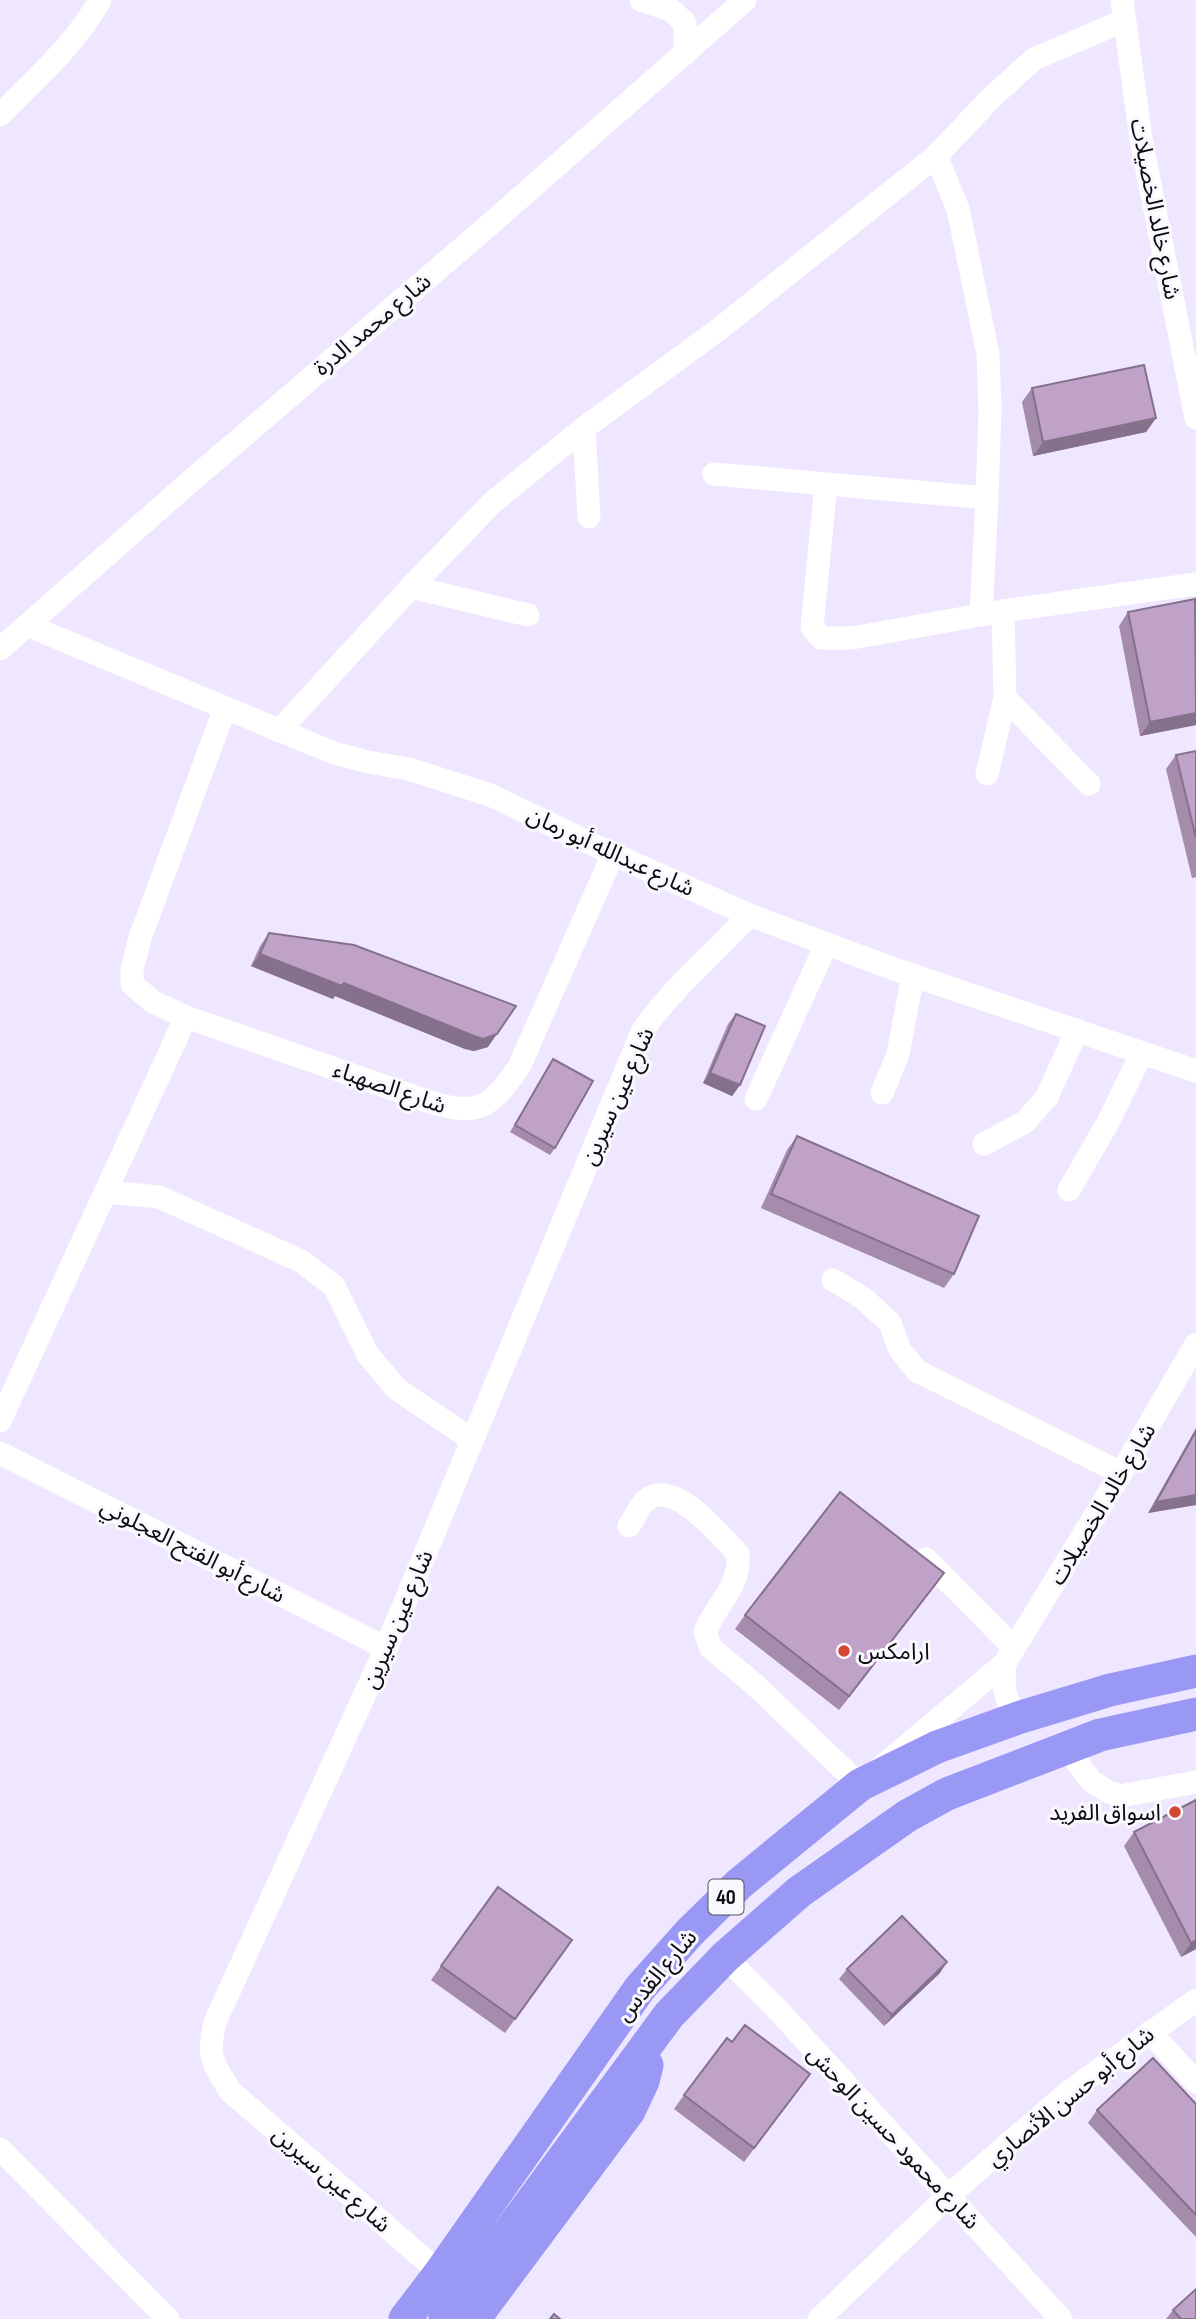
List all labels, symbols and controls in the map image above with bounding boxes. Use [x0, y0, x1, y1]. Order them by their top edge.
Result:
street label: شارع خالد الخصيلات [1122, 116, 1186, 302]
street label: شارع محمد الدرة [308, 267, 438, 384]
street label: شارع عبدالله أبو رمان [522, 800, 699, 905]
street label: شارع عين سيرين [575, 1023, 663, 1170]
street label: شارع الصهباء [329, 1056, 450, 1122]
street label: شارع خالد الخصيلات [1044, 1419, 1164, 1592]
street label: شارع أبو الفتح العجلوني [94, 1491, 290, 1612]
street label: شارع عين سيرين [356, 1546, 442, 1694]
place label: ارامكس [858, 1638, 930, 1666]
marker: ارامكس [836, 1643, 852, 1659]
place label: اسواق الفريد [1049, 1799, 1161, 1827]
marker: اسواق الفريد [1167, 1804, 1183, 1820]
road number: 40 [708, 1880, 744, 1914]
street label: شارع القدس [610, 1924, 705, 2029]
street label: شارع أبو حسن الأنصاري [981, 2020, 1162, 2175]
street label: شارع محمود حسين الوحش [799, 2040, 986, 2237]
street label: شارع عين سيرين [265, 2121, 396, 2240]

